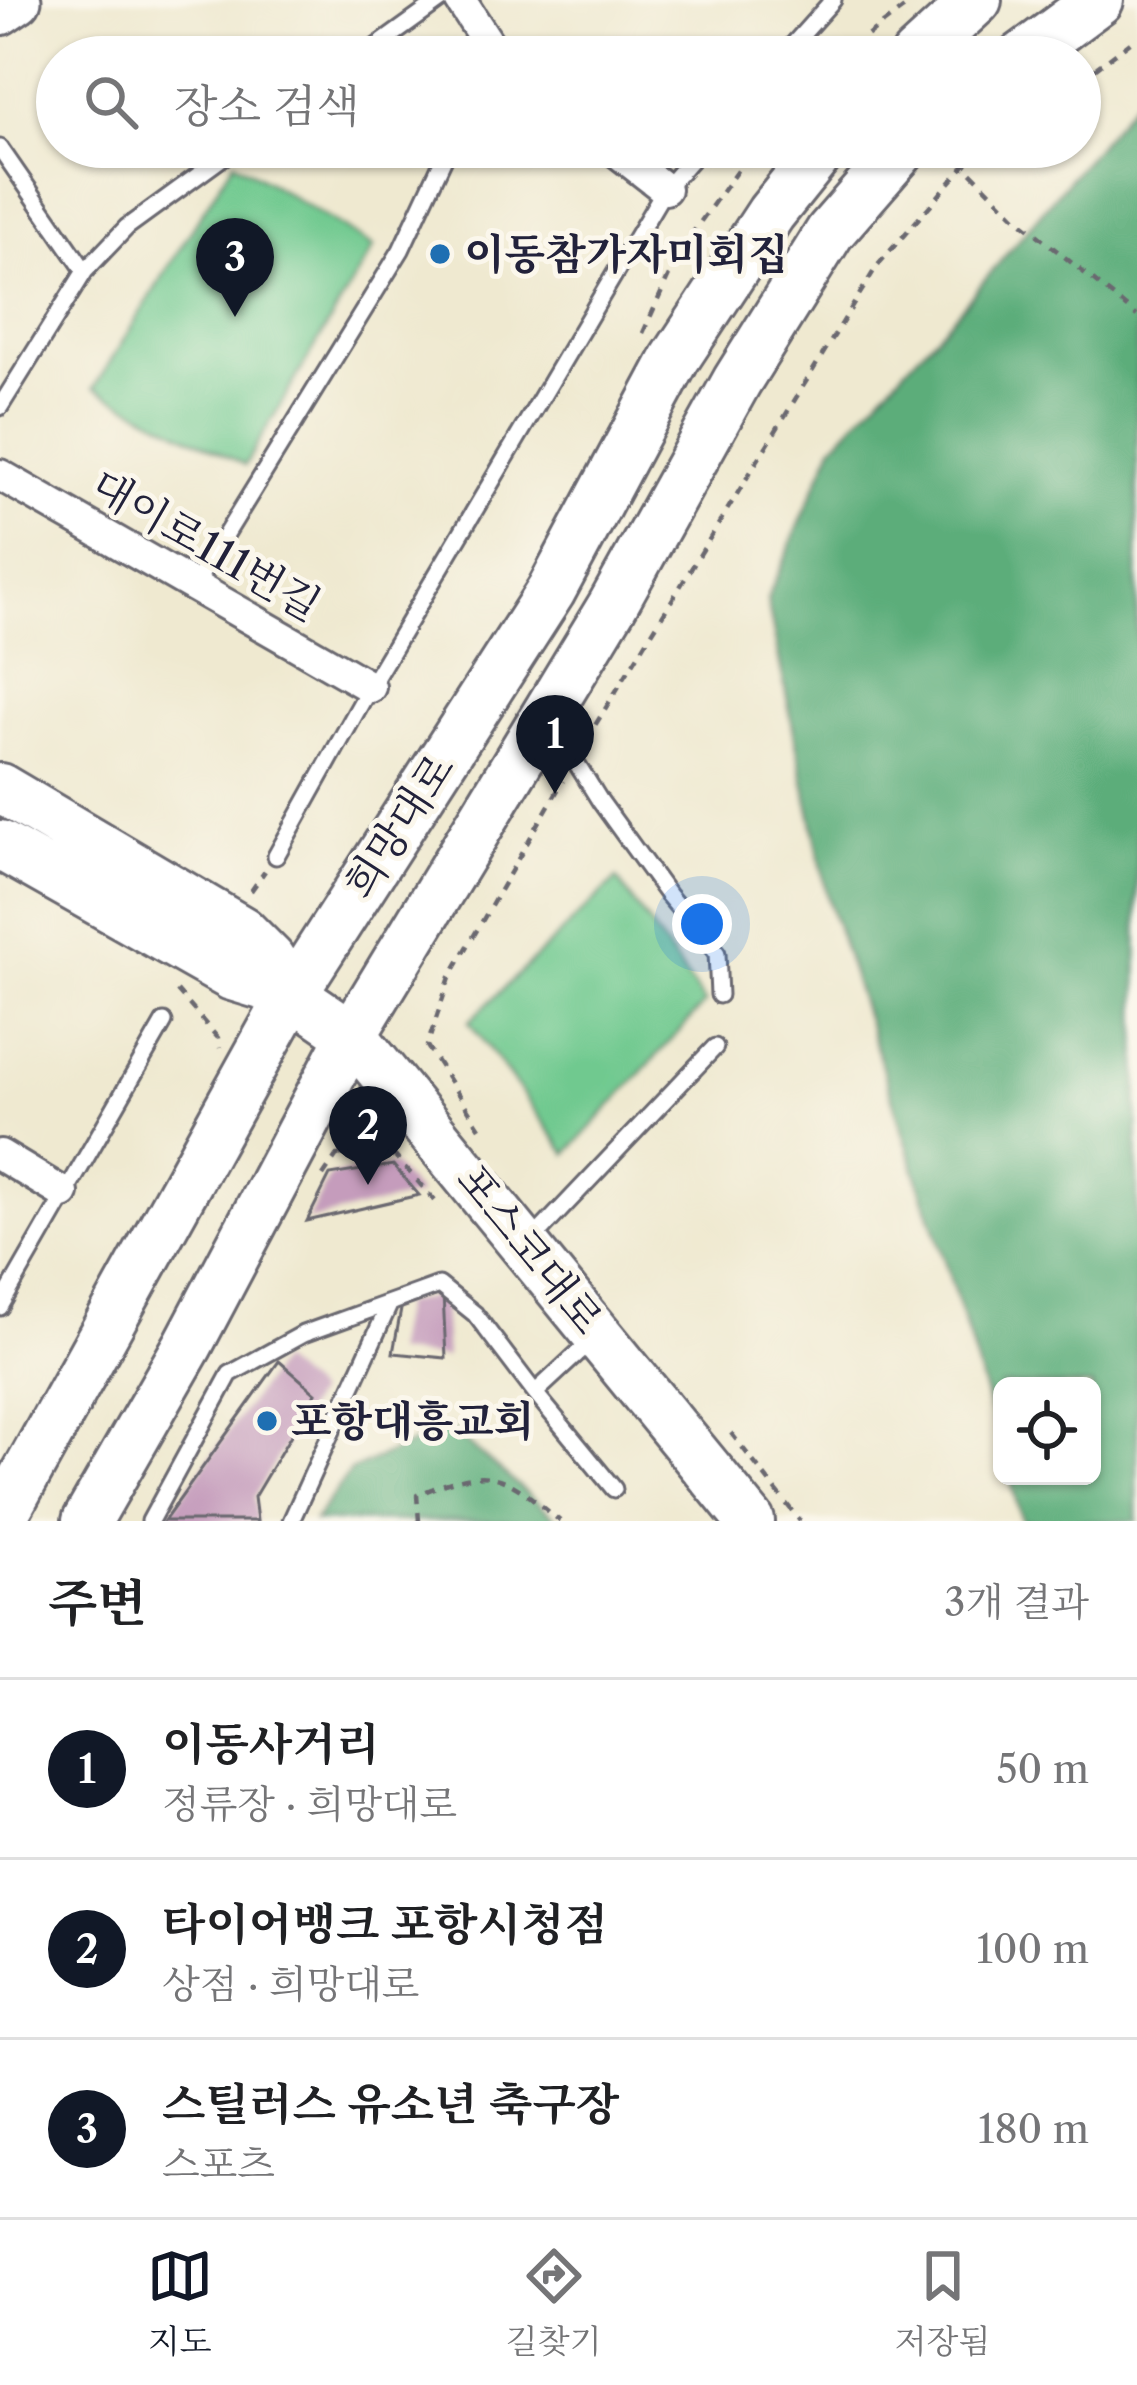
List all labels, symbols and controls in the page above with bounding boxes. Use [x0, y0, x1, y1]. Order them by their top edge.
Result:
search box [36, 36, 1101, 168]
icon: search [78, 69, 144, 135]
text: 장소 검색 [174, 78, 360, 134]
pin: 3 [196, 218, 274, 317]
place label: 이동참가자미회집 [464, 228, 789, 280]
marker: 이동참가자미회집 [427, 241, 453, 267]
street label: 대이로111번길 [82, 459, 330, 631]
pin: 1 [516, 695, 594, 794]
street label: 희망대로 [333, 744, 465, 908]
your location [672, 894, 732, 954]
pin: 2 [329, 1086, 407, 1185]
street label: 포스코대로 [446, 1154, 614, 1344]
map controls [993, 1377, 1101, 1485]
button: locate [993, 1377, 1101, 1485]
place label: 포항대흥교회 [291, 1395, 534, 1447]
marker: 포항대흥교회 [254, 1408, 280, 1434]
text: 주변 [48, 1572, 147, 1634]
text: 3개 결과 [944, 1578, 1089, 1626]
text: 이동사거리 [162, 1716, 379, 1772]
text: 1 [78, 1745, 96, 1793]
text: 50 m [996, 1745, 1089, 1793]
text: 정류장 · 희망대로 [162, 1780, 457, 1828]
text: 타이어뱅크 포항시청점 [162, 1896, 608, 1952]
text: 2 [75, 1925, 99, 1973]
text: 100 m [976, 1925, 1089, 1973]
text: 상점 · 희망대로 [162, 1960, 420, 2008]
text: 스틸러스 유소년 축구장 [162, 2076, 619, 2132]
text: 3 [76, 2105, 98, 2153]
text: 180 m [978, 2105, 1089, 2153]
text: 스포츠 [162, 2140, 275, 2188]
tab: 지도 [147, 2243, 213, 2362]
tab: 길찾기 [506, 2243, 601, 2362]
tab: 저장됨 [895, 2243, 990, 2362]

